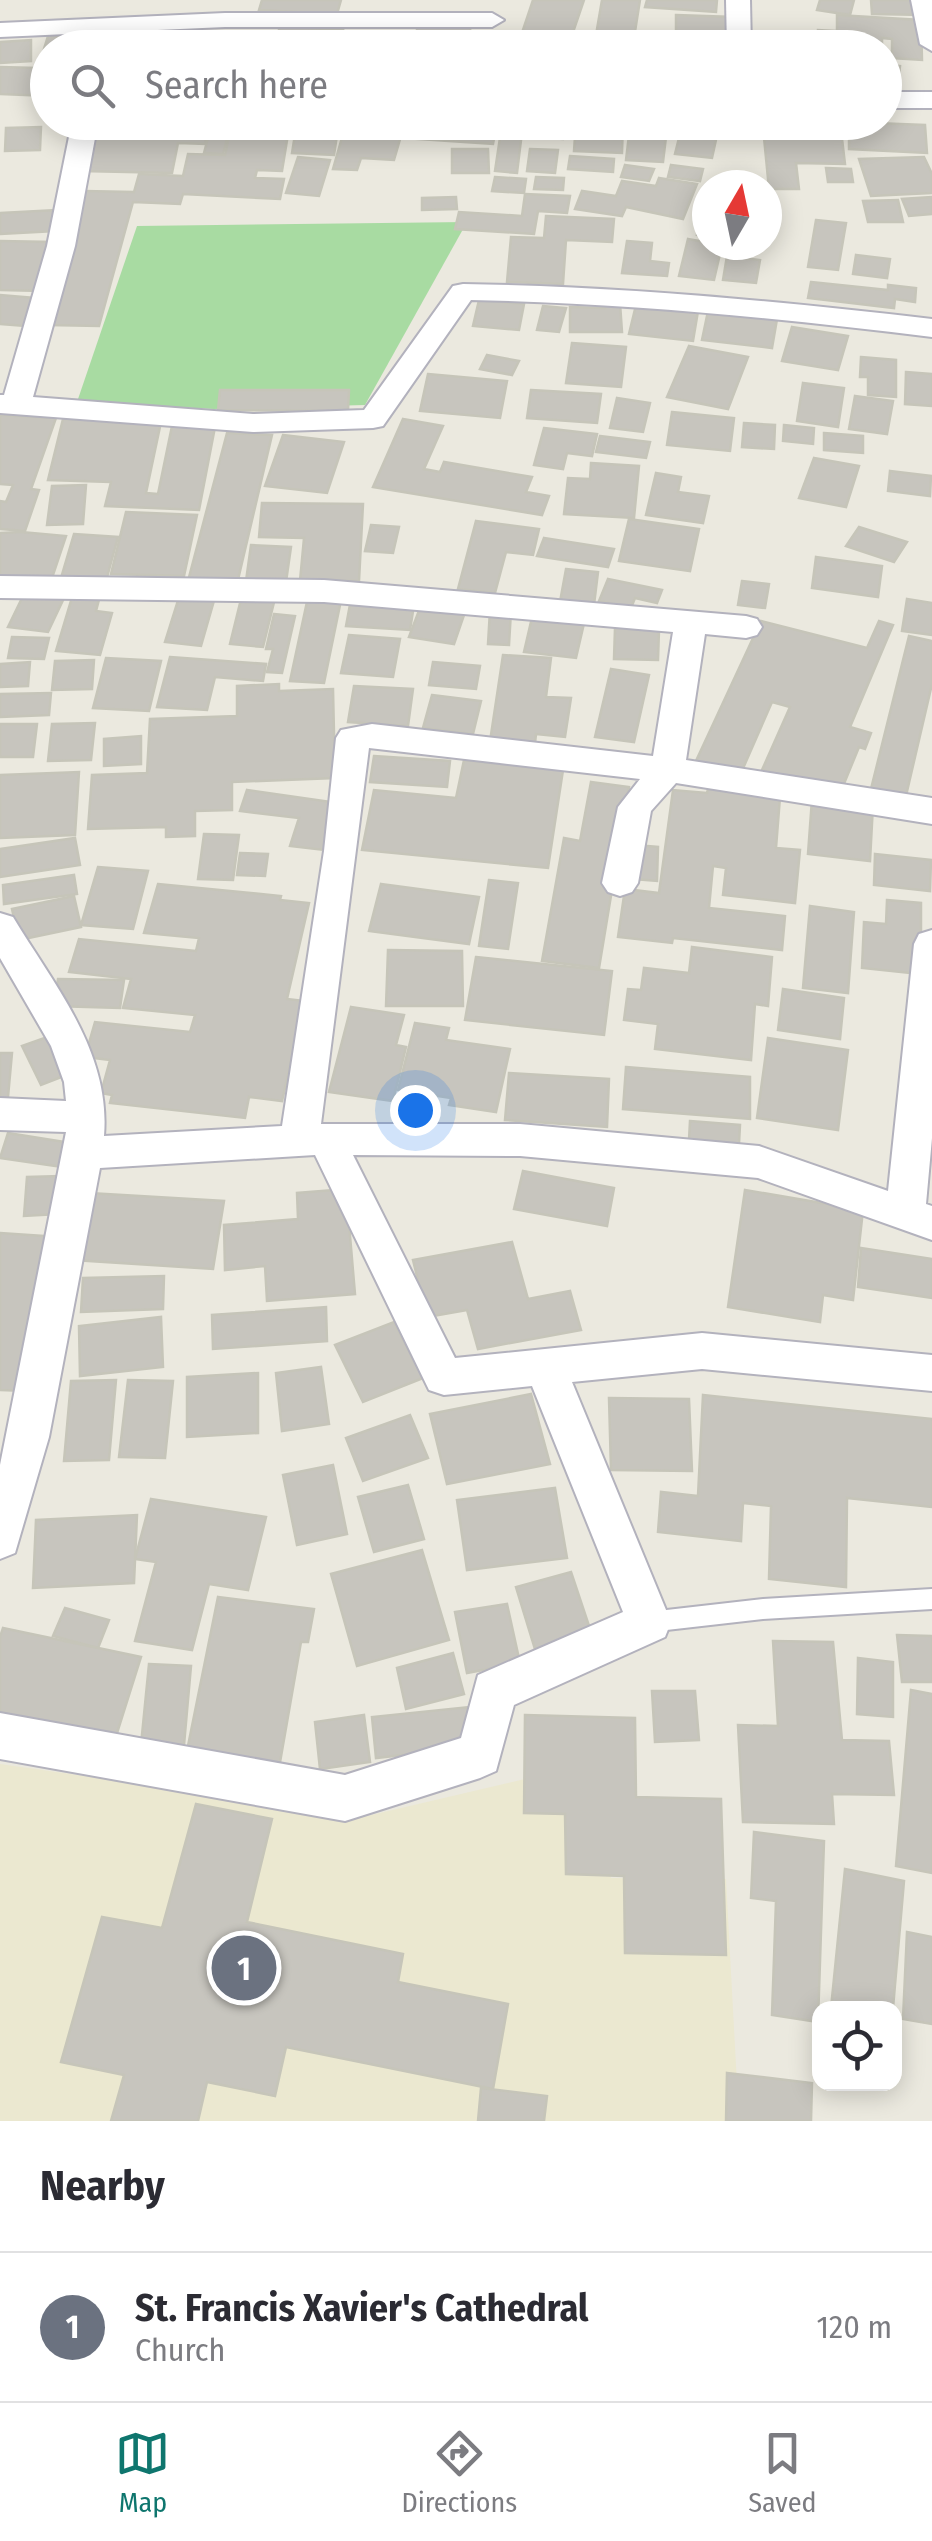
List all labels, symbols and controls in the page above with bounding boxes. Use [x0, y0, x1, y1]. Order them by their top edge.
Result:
search box [30, 30, 902, 140]
icon: search [65, 58, 120, 113]
text: Search here [145, 62, 328, 108]
north arrow [692, 170, 782, 260]
your location [390, 1085, 441, 1136]
pin: 1 [212, 1930, 276, 2006]
map controls [812, 2001, 902, 2091]
button: locate [812, 2001, 902, 2091]
text: Nearby [40, 2161, 165, 2211]
text: St. Francis Xavier's Cathedral [135, 2285, 588, 2331]
text: 1 [66, 2308, 79, 2346]
text: 120 m [817, 2308, 892, 2346]
text: Church [135, 2331, 225, 2369]
tab: Map [115, 2426, 170, 2519]
tab: Directions [401, 2426, 517, 2519]
tab: Saved [748, 2426, 817, 2519]

